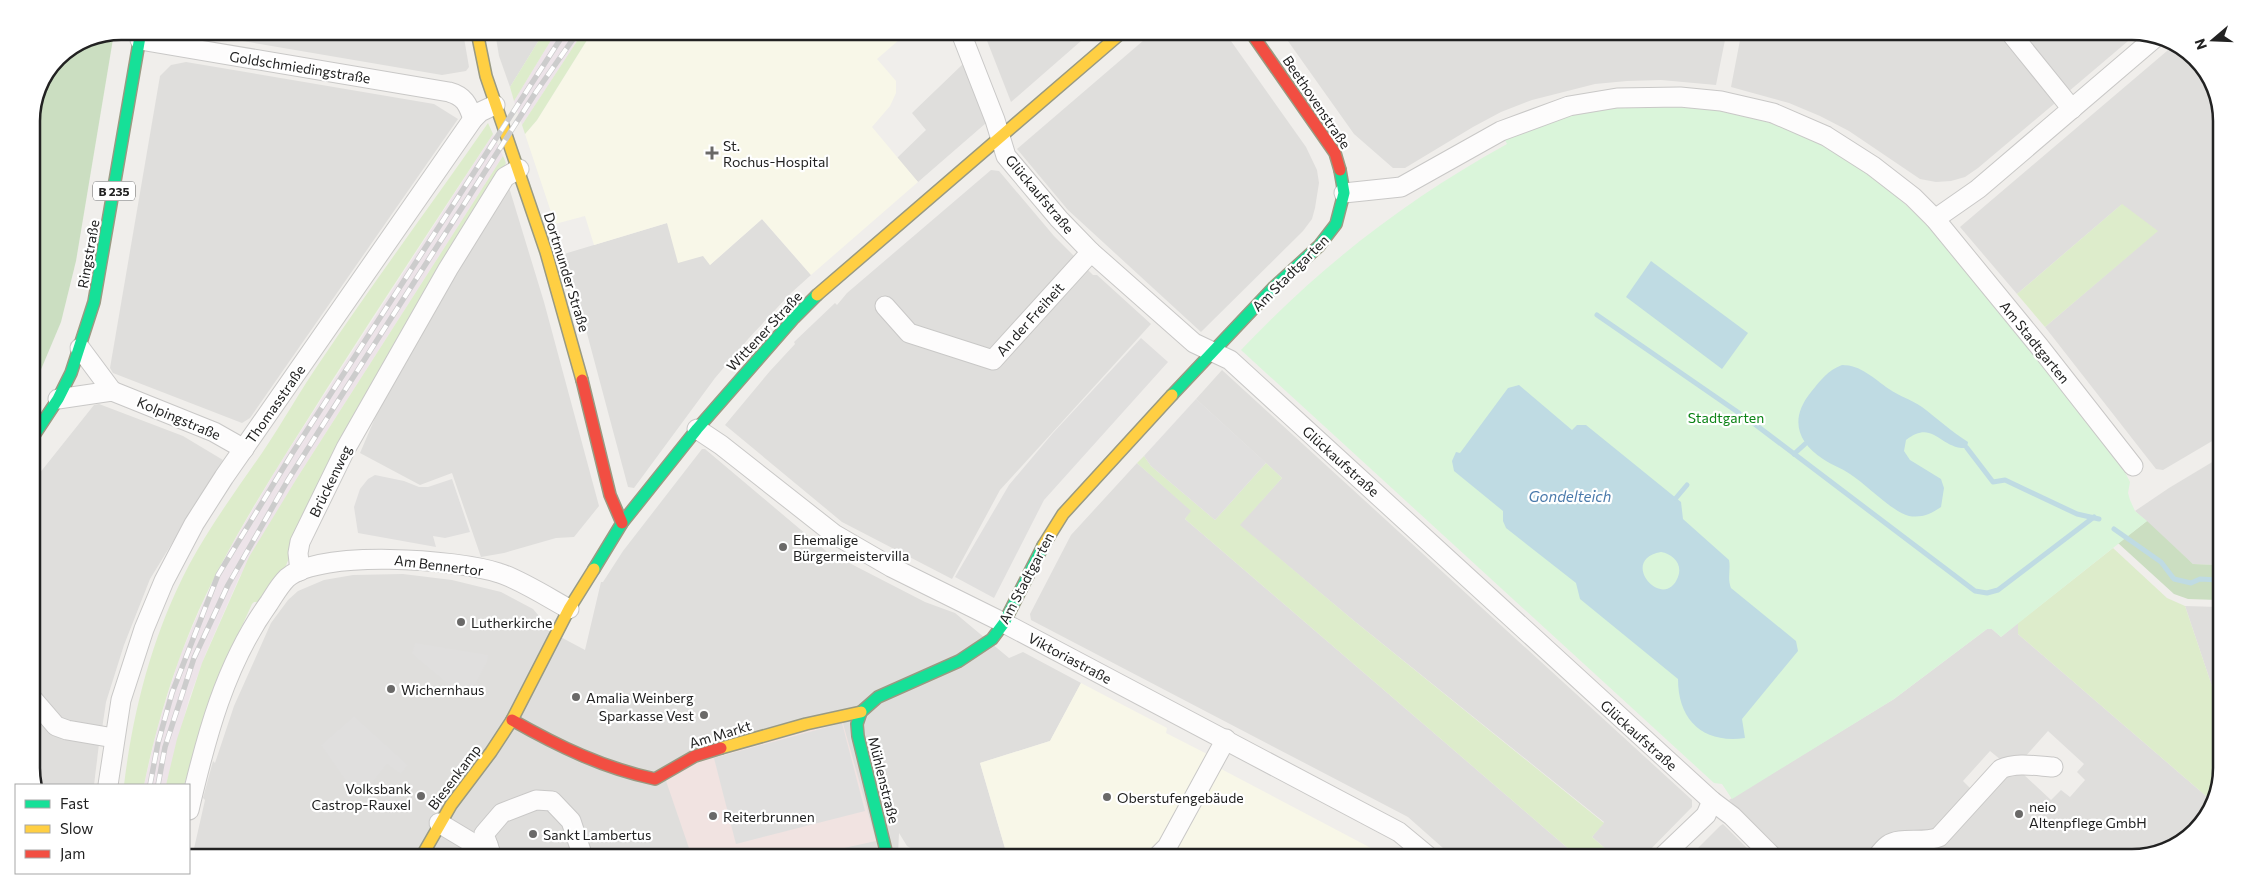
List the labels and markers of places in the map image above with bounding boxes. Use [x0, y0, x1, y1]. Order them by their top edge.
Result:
place label: St. Rochus-Hospital [723, 137, 829, 170]
marker: St. Rochus-Hospital [705, 146, 719, 160]
place label: Ehemalige Bürgermeistervilla [793, 531, 909, 564]
marker: Ehemalige Bürgermeistervilla [777, 541, 789, 553]
place label: Lutherkirche [471, 614, 552, 631]
marker: Lutherkirche [455, 616, 467, 628]
place label: Wichernhaus [401, 681, 484, 698]
marker: Wichernhaus [385, 683, 397, 695]
place label: Amalia Weinberg [586, 689, 694, 706]
marker: Amalia Weinberg [570, 691, 582, 703]
place label: Sparkasse Vest [599, 707, 694, 724]
marker: Sparkasse Vest [698, 709, 710, 721]
place label: Volksbank Castrop-Rauxel [312, 780, 411, 813]
place label: Oberstufengebäude [1117, 789, 1244, 806]
marker: Volksbank Castrop-Rauxel [415, 790, 427, 802]
marker: Oberstufengebäude [1101, 791, 1113, 803]
place label: neio Altenpflege GmbH [2029, 798, 2147, 831]
place label: Reiterbrunnen [723, 808, 815, 825]
marker: neio Altenpflege GmbH [2013, 808, 2025, 820]
marker: Reiterbrunnen [707, 810, 719, 822]
place label: Sankt Lambertus [543, 826, 651, 843]
marker: Sankt Lambertus [527, 828, 539, 840]

